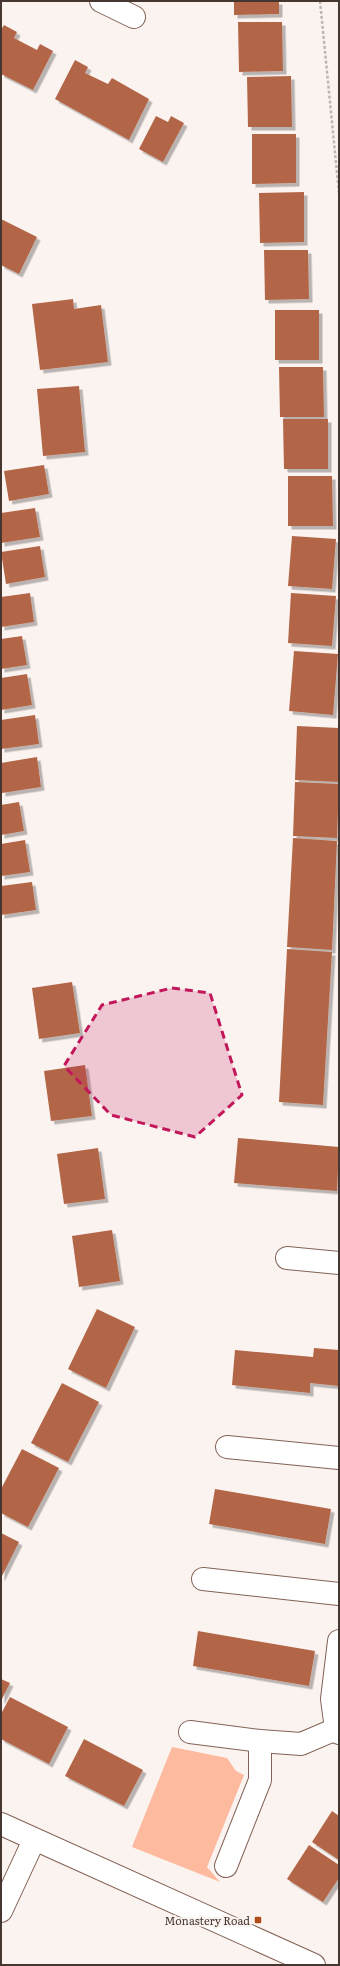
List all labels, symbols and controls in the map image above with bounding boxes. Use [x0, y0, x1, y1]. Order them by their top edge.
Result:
place label: Monastery Road [164, 1912, 250, 1928]
marker: Monastery Road [253, 1915, 263, 1925]

